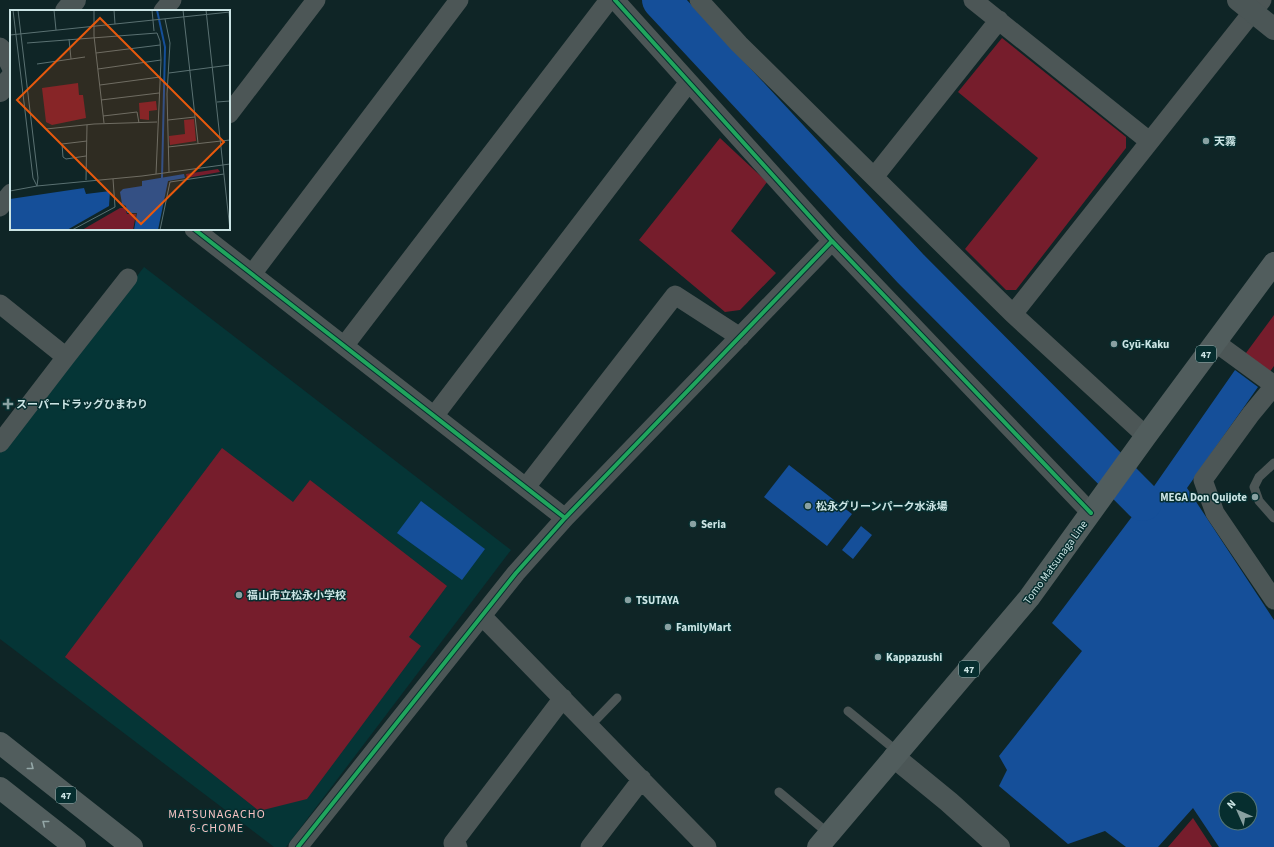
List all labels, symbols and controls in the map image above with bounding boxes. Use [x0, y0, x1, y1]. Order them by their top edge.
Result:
inset map [10, 10, 230, 230]
place label: 天霧 [1214, 134, 1236, 149]
marker: 天霧 [1201, 136, 1211, 146]
place label: Gyū-Kaku [1122, 337, 1169, 352]
marker: Gyū-Kaku [1109, 339, 1119, 349]
road number: 47 [1196, 346, 1216, 362]
place label: スーパードラッグひまわり [16, 397, 148, 412]
marker: スーパードラッグひまわり [3, 399, 13, 409]
place label: MEGA Don Quijote [1160, 490, 1247, 505]
marker: MEGA Don Quijote [1250, 492, 1260, 502]
place label: 松永グリーンパーク水泳場 [816, 499, 947, 514]
marker: 松永グリーンパーク水泳場 [803, 501, 813, 511]
place label: Seria [701, 517, 726, 532]
street label: Tomo Matsunaga Line [1020, 517, 1091, 607]
marker: Seria [688, 519, 698, 529]
place label: 福山市立松永小学校 [247, 588, 346, 603]
marker: 福山市立松永小学校 [234, 590, 244, 600]
place label: TSUTAYA [636, 593, 680, 608]
marker: TSUTAYA [623, 595, 633, 605]
place label: FamilyMart [676, 620, 732, 635]
marker: FamilyMart [663, 622, 673, 632]
place label: Kappazushi [886, 650, 942, 665]
marker: Kappazushi [873, 652, 883, 662]
road number: 47 [959, 661, 979, 677]
one-way arrow [26, 763, 33, 770]
road number: 47 [56, 787, 76, 803]
north arrow [1218, 791, 1258, 831]
text: N [1223, 796, 1239, 812]
district label: MATSUNAGACHO 6-CHOME [168, 806, 266, 837]
one-way arrow [42, 821, 49, 828]

